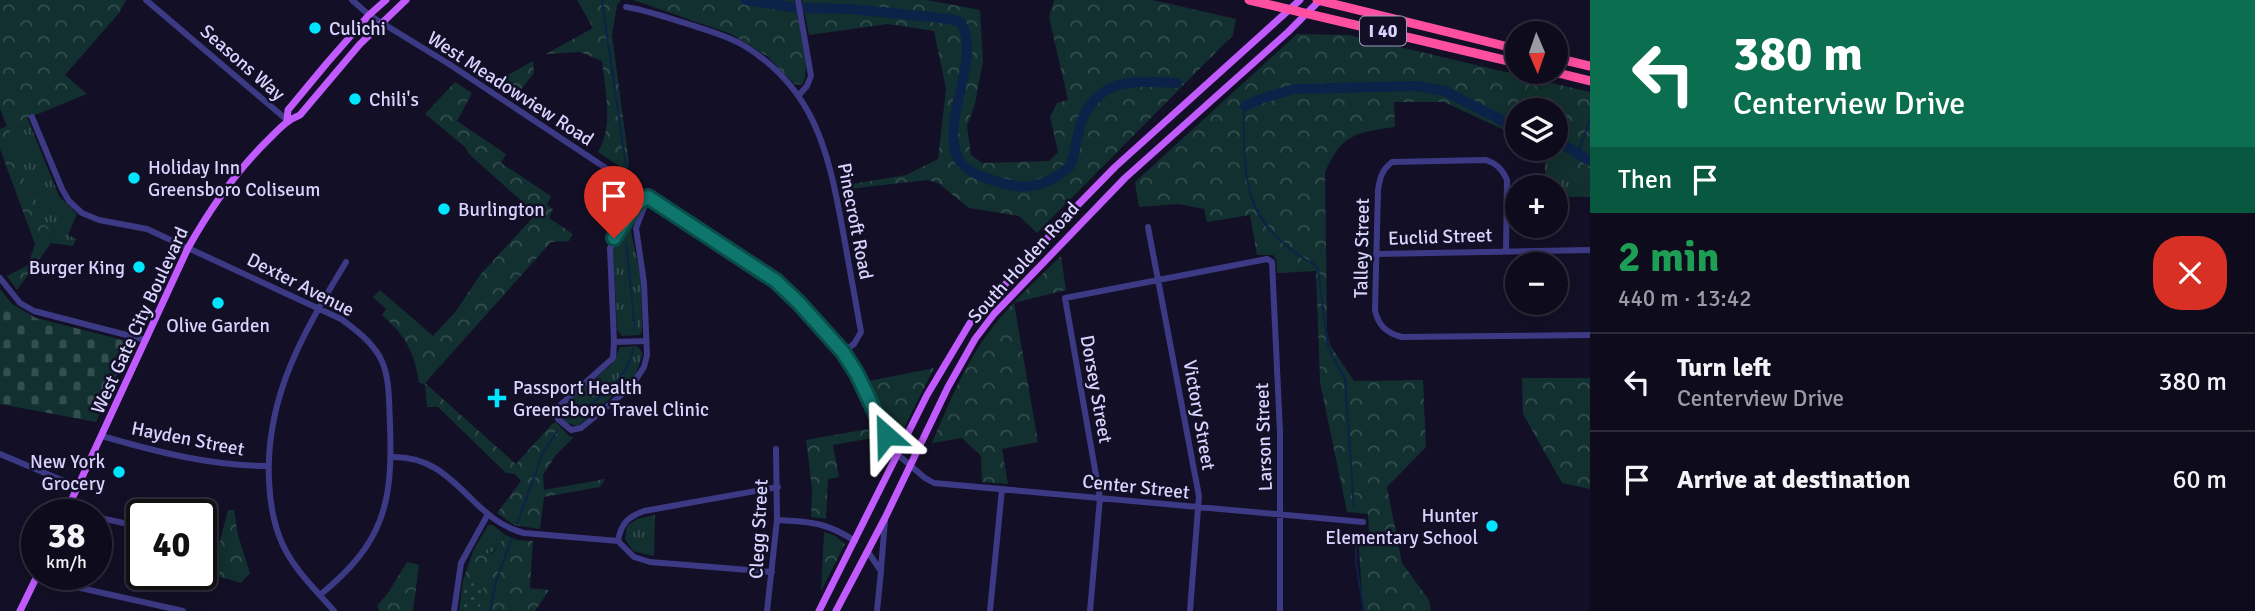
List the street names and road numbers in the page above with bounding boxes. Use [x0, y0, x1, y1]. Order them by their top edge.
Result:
road number: I 40 [1360, 16, 1406, 46]
street label: Seasons Way [195, 19, 290, 106]
street label: West Meadowview Road [423, 26, 598, 152]
street label: Pinecroft Road [832, 161, 878, 282]
street label: South Holden Road [963, 197, 1085, 328]
street label: Talley Street [1349, 197, 1375, 298]
street label: West Gate City Boulevard [86, 223, 194, 418]
street label: Euclid Street [1388, 223, 1493, 251]
street label: Dexter Avenue [243, 248, 358, 322]
street label: Dorsey Street [1075, 333, 1117, 445]
street label: Victory Street [1178, 358, 1221, 472]
street label: Larson Street [1250, 382, 1278, 492]
street label: Hayden Street [129, 416, 247, 462]
street label: Center Street [1081, 469, 1191, 505]
street label: Clegg Street [744, 478, 774, 580]

